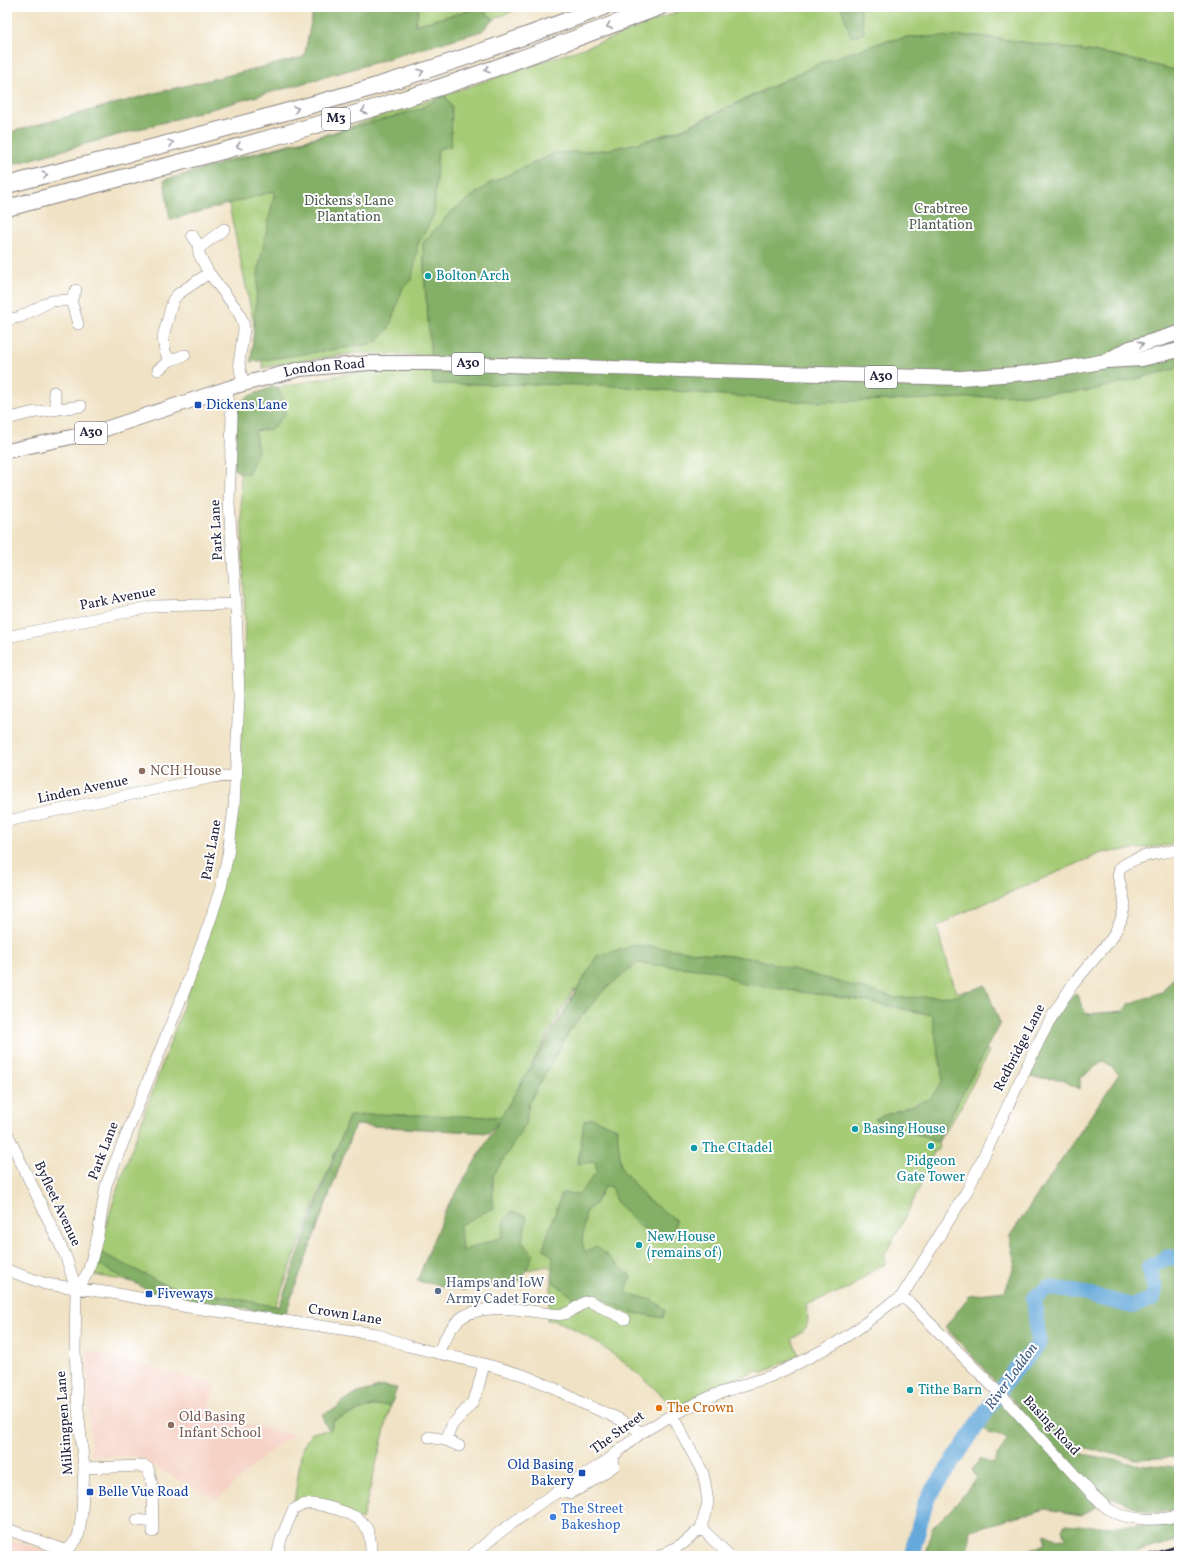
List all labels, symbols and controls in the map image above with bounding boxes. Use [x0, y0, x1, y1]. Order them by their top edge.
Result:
one-way arrow [606, 21, 613, 29]
one-way arrow [484, 65, 491, 74]
one-way arrow [417, 68, 424, 76]
one-way arrow [292, 105, 299, 114]
one-way arrow [360, 106, 367, 115]
road number: M3 [322, 108, 350, 130]
one-way arrow [167, 139, 174, 148]
one-way arrow [235, 142, 242, 150]
one-way arrow [42, 172, 48, 180]
park label: Dickens's Lane Plantation [304, 192, 394, 227]
park label: Crabtree Plantation [909, 200, 973, 235]
place label: Bolton Arch [436, 267, 510, 286]
marker: Bolton Arch [423, 271, 433, 281]
one-way arrow [1138, 341, 1145, 349]
road number: A30 [452, 353, 484, 375]
street label: London Road [282, 354, 366, 382]
road number: A30 [865, 366, 897, 388]
place label: Dickens Lane [206, 396, 288, 415]
marker: Dickens Lane [193, 400, 203, 410]
road number: A30 [75, 422, 107, 444]
street label: Park Lane [206, 499, 228, 561]
street label: Park Avenue [78, 582, 158, 616]
place label: NCH House [150, 762, 222, 781]
marker: NCH House [137, 766, 147, 776]
street label: Linden Avenue [36, 771, 130, 809]
street label: Park Lane [197, 818, 227, 882]
street label: Redbridge Lane [990, 1001, 1050, 1095]
street label: Park Lane [84, 1119, 124, 1183]
place label: Basing House [863, 1120, 946, 1139]
marker: Basing House [850, 1124, 860, 1134]
place label: The CItadel [702, 1139, 772, 1158]
marker: Pidgeon Gate Tower [926, 1141, 936, 1151]
marker: The CItadel [689, 1143, 699, 1153]
place label: Pidgeon Gate Tower [897, 1152, 965, 1187]
street label: Byfleet Avenue [29, 1158, 85, 1250]
place label: New House (remains of) [647, 1228, 722, 1263]
marker: New House (remains of) [634, 1240, 644, 1250]
place label: Hamps and IoW Army Cadet Force [446, 1274, 556, 1309]
place label: Fiveways [157, 1285, 213, 1304]
marker: Hamps and IoW Army Cadet Force [433, 1286, 443, 1296]
marker: Fiveways [144, 1289, 154, 1299]
street label: Crown Lane [307, 1300, 383, 1330]
water label: River Loddon [981, 1339, 1044, 1415]
street label: Milkingpen Lane [52, 1370, 78, 1476]
place label: Tithe Barn [918, 1381, 982, 1400]
marker: Tithe Barn [905, 1385, 915, 1395]
street label: Basing Road [1018, 1392, 1084, 1460]
place label: The Crown [667, 1399, 734, 1418]
marker: The Crown [654, 1403, 664, 1413]
street label: The Street [587, 1407, 649, 1459]
place label: Old Basing Infant School [179, 1408, 261, 1443]
marker: Old Basing Infant School [166, 1420, 176, 1430]
place label: Old Basing Bakery [507, 1456, 574, 1491]
marker: Old Basing Bakery [577, 1468, 587, 1478]
place label: Belle Vue Road [98, 1483, 189, 1502]
marker: Belle Vue Road [85, 1487, 95, 1497]
place label: The Street Bakeshop [561, 1500, 623, 1535]
marker: The Street Bakeshop [548, 1512, 558, 1522]

